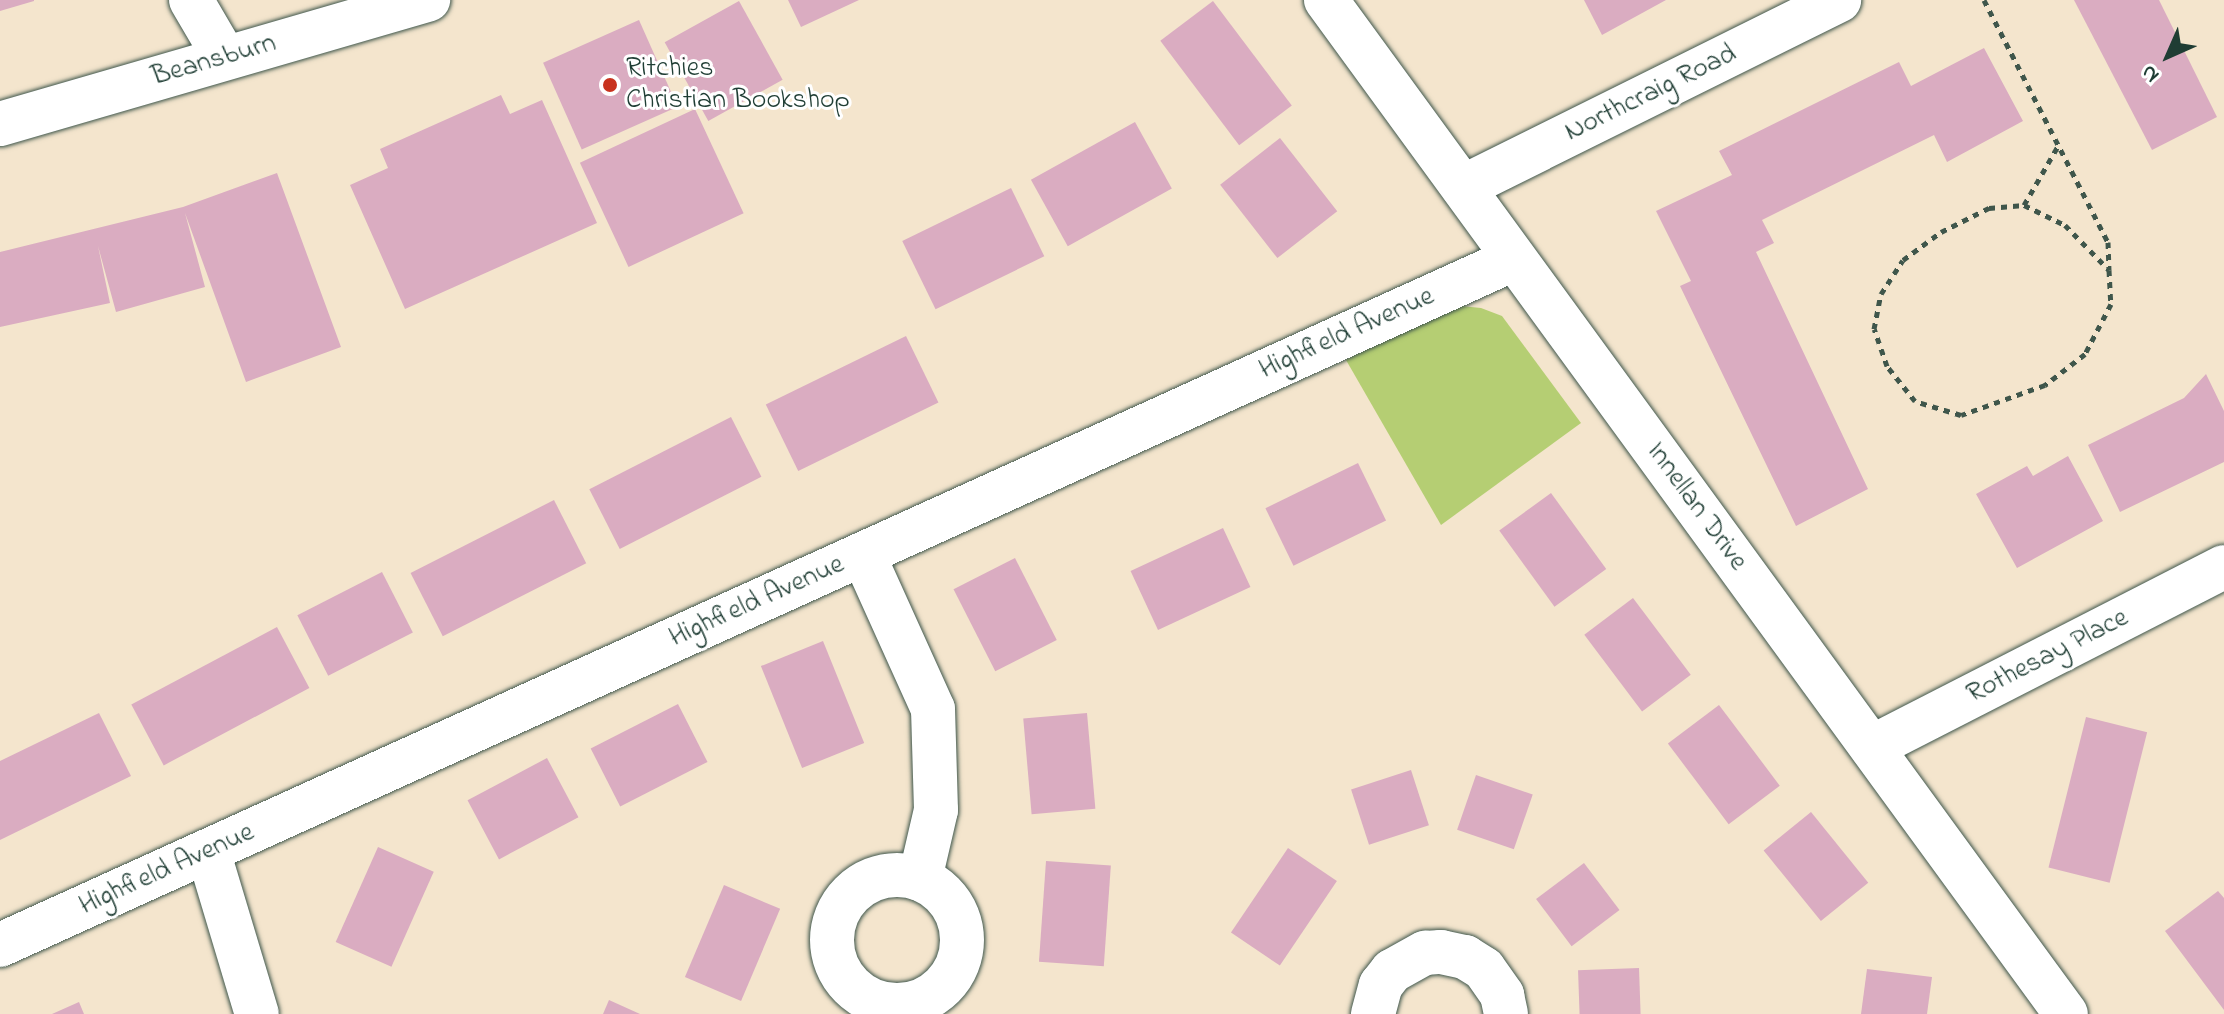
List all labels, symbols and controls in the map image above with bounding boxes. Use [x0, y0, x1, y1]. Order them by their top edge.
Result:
north arrow [2128, 16, 2208, 96]
street label: Beansburn [148, 27, 280, 95]
street label: Northcraig Road [1560, 38, 1742, 150]
place label: Ritchies Christian Bookshop [626, 52, 850, 118]
text: N [2134, 56, 2168, 90]
marker: Ritchies Christian Bookshop [601, 76, 619, 94]
street label: Highfield Avenue [1254, 280, 1440, 388]
street label: Innellan Drive [1638, 436, 1754, 578]
street label: Highfield Avenue [664, 548, 850, 656]
street label: Rothesay Place [1962, 602, 2134, 712]
street label: Highfield Avenue [74, 816, 260, 924]

